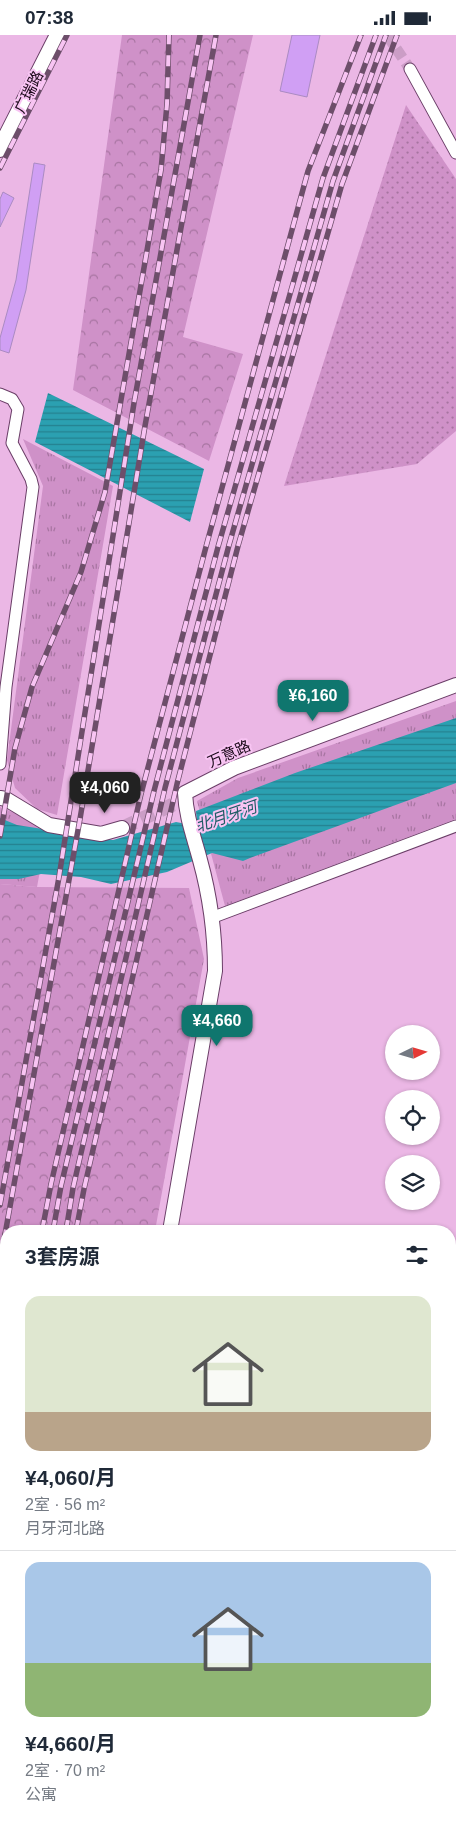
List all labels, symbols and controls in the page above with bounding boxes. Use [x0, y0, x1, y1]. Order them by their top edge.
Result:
text: 07:38 [25, 7, 74, 28]
street label: 广瑞路 [11, 68, 46, 116]
pin: ¥6,160 [272, 679, 354, 722]
text: ¥6,160 [289, 687, 337, 704]
street label: 万意路 [205, 737, 253, 770]
pin: ¥4,060 [64, 771, 146, 814]
text: ¥4,060 [81, 779, 129, 796]
water label: 北月牙河 [193, 797, 262, 835]
pin: ¥4,660 [176, 1005, 258, 1047]
text: ¥4,660 [193, 1012, 241, 1029]
north arrow [385, 1025, 440, 1080]
map controls [385, 1025, 440, 1210]
button: locate [385, 1090, 440, 1145]
button: layers [385, 1155, 440, 1210]
icon: filters [403, 1241, 431, 1269]
text: 3套房源 [25, 1245, 100, 1268]
icon: home [183, 1329, 273, 1419]
text: ¥4,060/月 [25, 1466, 116, 1489]
text: 2室 · 56 m² [25, 1496, 105, 1513]
text: 月牙河北路 [25, 1520, 105, 1537]
icon: home [183, 1594, 273, 1684]
text: ¥4,660/月 [25, 1732, 116, 1755]
text: 2室 · 70 m² [25, 1762, 105, 1779]
text: 公寓 [25, 1786, 57, 1803]

